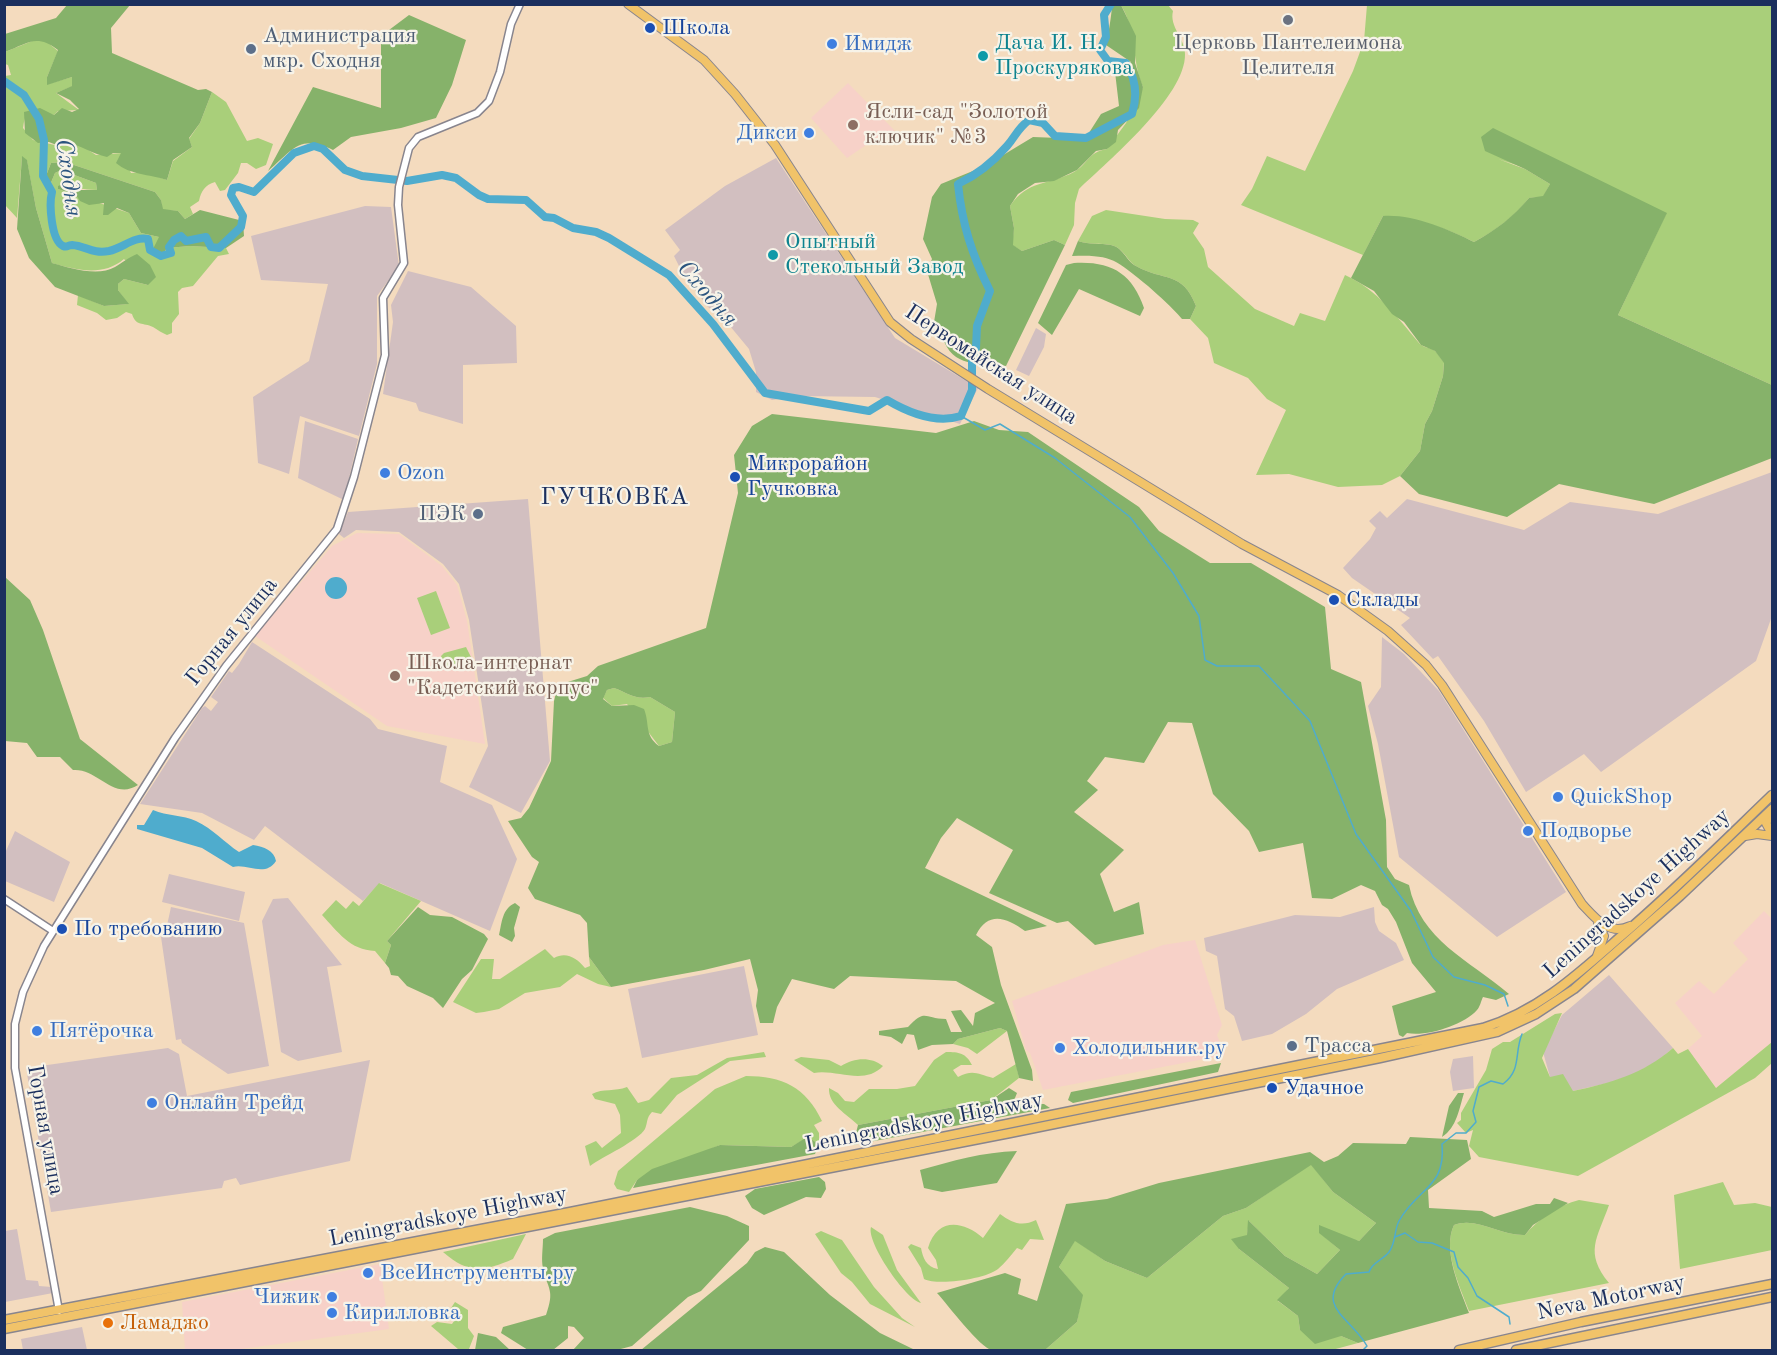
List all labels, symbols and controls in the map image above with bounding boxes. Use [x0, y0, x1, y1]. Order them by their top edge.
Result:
marker: Церковь Пантелеимона Целителя [1281, 13, 1295, 27]
place label: Школа [662, 15, 730, 41]
marker: Школа [643, 21, 657, 35]
place label: Администрация мкр. Сходня [263, 23, 417, 74]
place label: Дача И. Н. Проскурякова [995, 30, 1133, 82]
place label: Церковь Пантелеимона Целителя [1174, 30, 1402, 82]
place label: Имидж [844, 31, 912, 57]
marker: Имидж [825, 37, 839, 51]
marker: Администрация мкр. Сходня [244, 42, 258, 56]
marker: Дача И. Н. Проскурякова [976, 49, 990, 63]
place label: Ясли-сад "Золотой ключик" №3 [865, 99, 1048, 150]
marker: Ясли-сад "Золотой ключик" №3 [846, 118, 860, 132]
place label: Дикси [736, 120, 797, 146]
marker: Дикси [802, 126, 816, 140]
water label: Сходня [48, 137, 88, 219]
place label: Опытный Стекольный Завод [785, 229, 963, 280]
marker: Опытный Стекольный Завод [766, 248, 780, 262]
water label: Сходня [670, 255, 744, 333]
street label: Первомайская улица [899, 299, 1083, 431]
place label: Микрорайон Гучковка [747, 451, 868, 502]
place label: Ozon [397, 460, 445, 486]
marker: Ozon [378, 466, 392, 480]
marker: Микрорайон Гучковка [728, 470, 742, 484]
district label: ГУЧКОВКА [540, 484, 690, 512]
place label: ПЭК [419, 501, 466, 527]
marker: ПЭК [471, 507, 485, 521]
street label: Горная улица [180, 572, 284, 692]
place label: Склады [1346, 587, 1419, 613]
marker: Склады [1327, 593, 1341, 607]
place label: Школа-интернат "Кадетский корпус" [407, 650, 599, 702]
marker: Школа-интернат "Кадетский корпус" [388, 669, 402, 683]
place label: QuickShop [1570, 784, 1672, 810]
marker: QuickShop [1551, 790, 1565, 804]
street label: Leningradskoye Highway [1538, 803, 1736, 985]
place label: Подворье [1540, 818, 1632, 844]
marker: Подворье [1521, 824, 1535, 838]
place label: По требованию [74, 916, 222, 942]
marker: По требованию [55, 922, 69, 936]
place label: Пятёрочка [49, 1018, 153, 1044]
marker: Пятёрочка [30, 1024, 44, 1038]
place label: Трасса [1304, 1033, 1372, 1059]
place label: Холодильник.ру [1072, 1035, 1227, 1061]
marker: Трасса [1285, 1039, 1299, 1053]
marker: Холодильник.ру [1053, 1041, 1067, 1055]
street label: Горная улица [21, 1063, 69, 1197]
place label: Удачное [1284, 1075, 1364, 1101]
marker: Удачное [1265, 1081, 1279, 1095]
street label: Leningradskoye Highway [803, 1087, 1045, 1159]
place label: Онлайн Трейд [164, 1090, 303, 1116]
marker: Онлайн Трейд [145, 1096, 159, 1110]
street label: Leningradskoye Highway [327, 1181, 569, 1253]
place label: ВсеИнструменты.ру [380, 1260, 575, 1286]
marker: ВсеИнструменты.ру [361, 1266, 375, 1280]
street label: Neva Motorway [1535, 1269, 1687, 1327]
place label: Чижик [253, 1284, 320, 1310]
marker: Чижик [325, 1290, 339, 1304]
place label: Кирилловка [344, 1300, 461, 1326]
marker: Кирилловка [325, 1306, 339, 1320]
place label: Ламаджо [120, 1310, 209, 1336]
marker: Ламаджо [101, 1316, 115, 1330]

